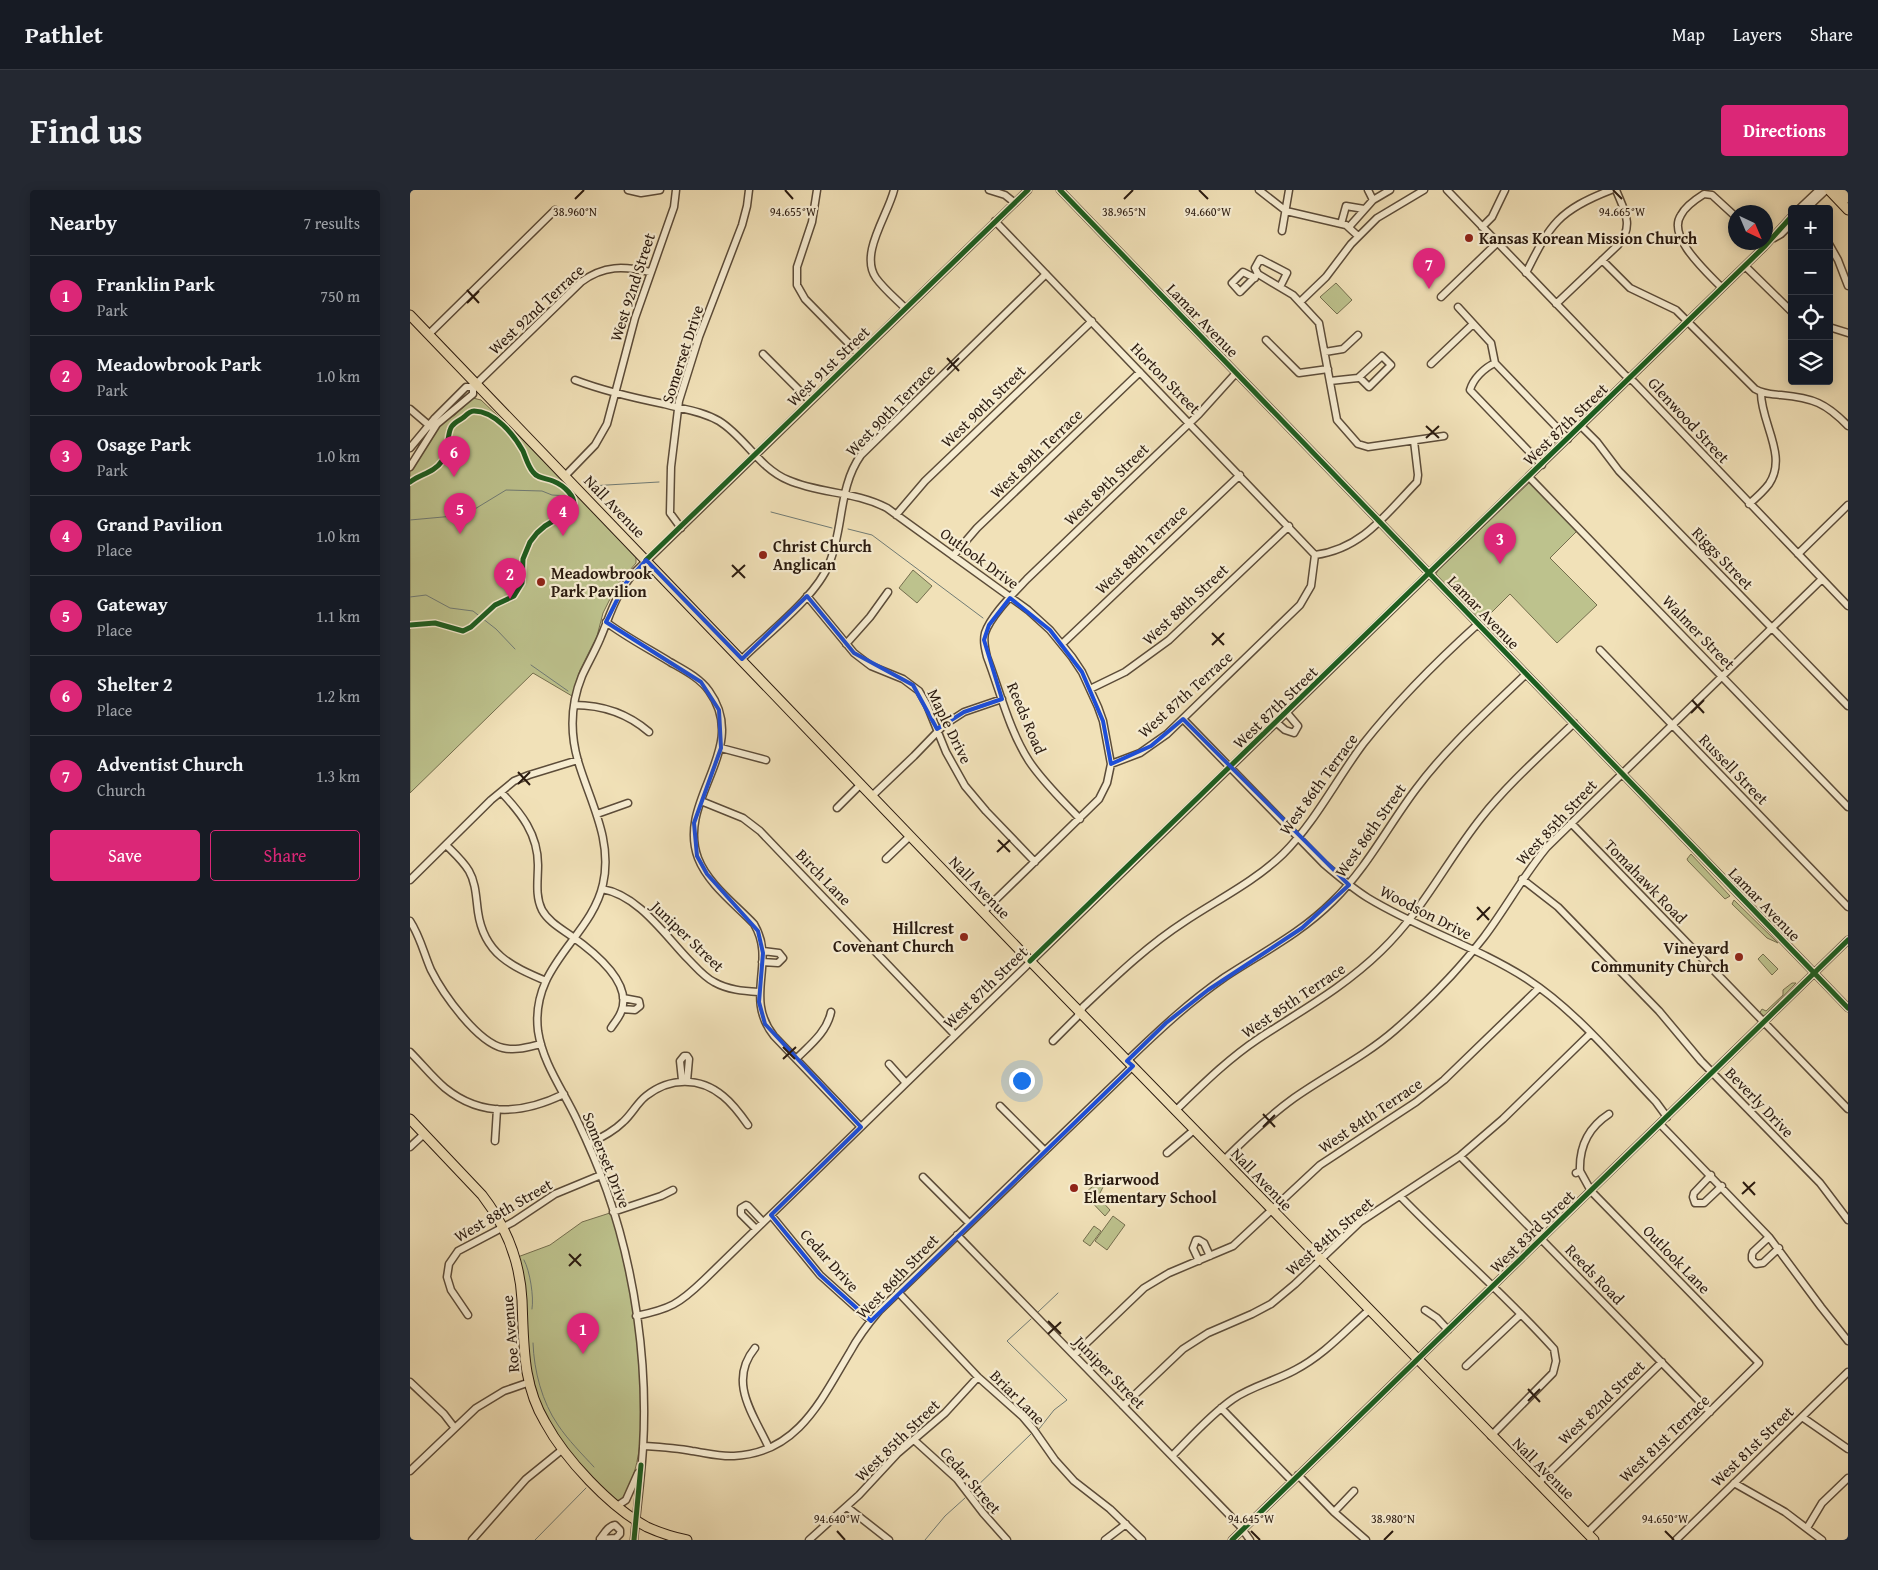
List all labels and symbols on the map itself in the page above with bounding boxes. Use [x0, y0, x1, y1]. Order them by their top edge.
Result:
text: 38.960°N [553, 203, 597, 220]
text: 94.655°W [770, 203, 817, 220]
text: 38.965°N [1102, 203, 1146, 220]
text: 94.660°W [1185, 203, 1232, 220]
text: 94.665°W [1599, 203, 1646, 220]
north arrow [1728, 205, 1773, 250]
place label: Kansas Korean Mission Church [1479, 226, 1698, 250]
street label: West 92nd Street [603, 229, 661, 344]
marker: Kansas Korean Mission Church [1463, 232, 1475, 244]
pin: 7 [1413, 248, 1445, 289]
street label: West 92nd Terrace [483, 258, 589, 360]
street label: Lamar Avenue [1161, 277, 1245, 363]
street label: Somerset Drive [655, 302, 709, 406]
street label: West 91st Street [781, 320, 875, 412]
street label: Horton Street [1125, 337, 1207, 420]
street label: West 90th Terrace [839, 358, 941, 462]
street label: West 90th Street [935, 359, 1031, 453]
street label: Glenwood Street [1643, 371, 1736, 469]
street label: West 87th Street [1517, 377, 1613, 471]
street label: West 89th Terrace [984, 402, 1088, 504]
pin: 6 [438, 436, 470, 477]
street label: West 89th Street [1058, 437, 1154, 531]
street label: Nall Avenue [579, 469, 651, 543]
pin: 5 [444, 493, 476, 534]
pin: 4 [547, 495, 579, 536]
street label: West 88th Terrace [1089, 498, 1193, 600]
street label: Outlook Drive [936, 521, 1024, 595]
street label: Riggs Street [1687, 521, 1760, 595]
pin: 3 [1484, 523, 1516, 564]
place label: Christ Church Anglican [773, 534, 872, 576]
marker: Christ Church Anglican [757, 549, 769, 561]
street label: West 88th Street [1137, 557, 1234, 650]
pin: 2 [494, 558, 526, 599]
place label: Meadowbrook Park Pavilion [551, 561, 653, 603]
street label: Lamar Avenue [1442, 569, 1526, 655]
marker: Meadowbrook Park Pavilion [535, 576, 547, 588]
street label: Walmer Street [1657, 589, 1741, 675]
street label: West 87th Terrace [1132, 645, 1238, 743]
street label: West 87th Street [1227, 660, 1323, 754]
street label: Reeds Road [1001, 678, 1053, 758]
street label: Maple Drive [922, 684, 978, 768]
street label: West 86th Terrace [1273, 728, 1363, 840]
street label: Russell Street [1694, 728, 1775, 810]
street label: West 85th Street [1510, 773, 1603, 870]
street label: West 86th Street [1329, 778, 1412, 882]
street label: Tomahawk Road [1599, 833, 1693, 929]
street label: Birch Lane [791, 843, 857, 911]
street label: Nall Avenue [944, 850, 1016, 924]
street label: Lamar Avenue [1723, 861, 1807, 947]
street label: Woodson Drive [1376, 878, 1476, 946]
street label: Juniper Street [644, 893, 730, 977]
place label: Hillcrest Covenant Church [833, 916, 955, 958]
marker: Hillcrest Covenant Church [958, 931, 970, 943]
place label: Vineyard Community Church [1591, 936, 1730, 978]
street label: West 87th Street [937, 940, 1033, 1034]
marker: Vineyard Community Church [1733, 951, 1745, 963]
street label: West 85th Terrace [1236, 956, 1350, 1044]
street label: Beverly Drive [1720, 1061, 1800, 1143]
your location [1009, 1068, 1035, 1094]
street label: West 84th Terrace [1313, 1071, 1427, 1159]
street label: Somerset Drive [577, 1108, 637, 1212]
street label: Nall Avenue [1226, 1142, 1298, 1216]
place label: Briarwood Elementary School [1084, 1167, 1217, 1209]
street label: West 88th Street [449, 1172, 557, 1248]
marker: Briarwood Elementary School [1068, 1182, 1080, 1194]
street label: West 83rd Street [1484, 1184, 1580, 1278]
street label: West 84th Street [1280, 1191, 1379, 1281]
street label: Outlook Lane [1638, 1219, 1716, 1299]
street label: Cedar Drive [795, 1223, 865, 1297]
street label: West 86th Street [850, 1228, 944, 1324]
street label: Reeds Road [1560, 1238, 1630, 1310]
street label: Roe Avenue [495, 1294, 525, 1374]
pin: 1 [567, 1313, 599, 1354]
street label: Juniper Street [1067, 1328, 1151, 1414]
street label: West 82nd Street [1552, 1354, 1650, 1450]
street label: Briar Lane [985, 1364, 1051, 1430]
street label: West 81st Terrace [1613, 1388, 1715, 1488]
street label: West 85th Street [849, 1393, 945, 1487]
street label: West 81st Street [1705, 1400, 1799, 1492]
street label: Nall Avenue [1507, 1431, 1581, 1505]
street label: Cedar Street [935, 1441, 1007, 1519]
text: 94.640°W [814, 1510, 861, 1527]
text: 94.645°W [1228, 1510, 1275, 1527]
text: 38.980°N [1371, 1510, 1415, 1527]
text: 94.650°W [1642, 1510, 1689, 1527]

